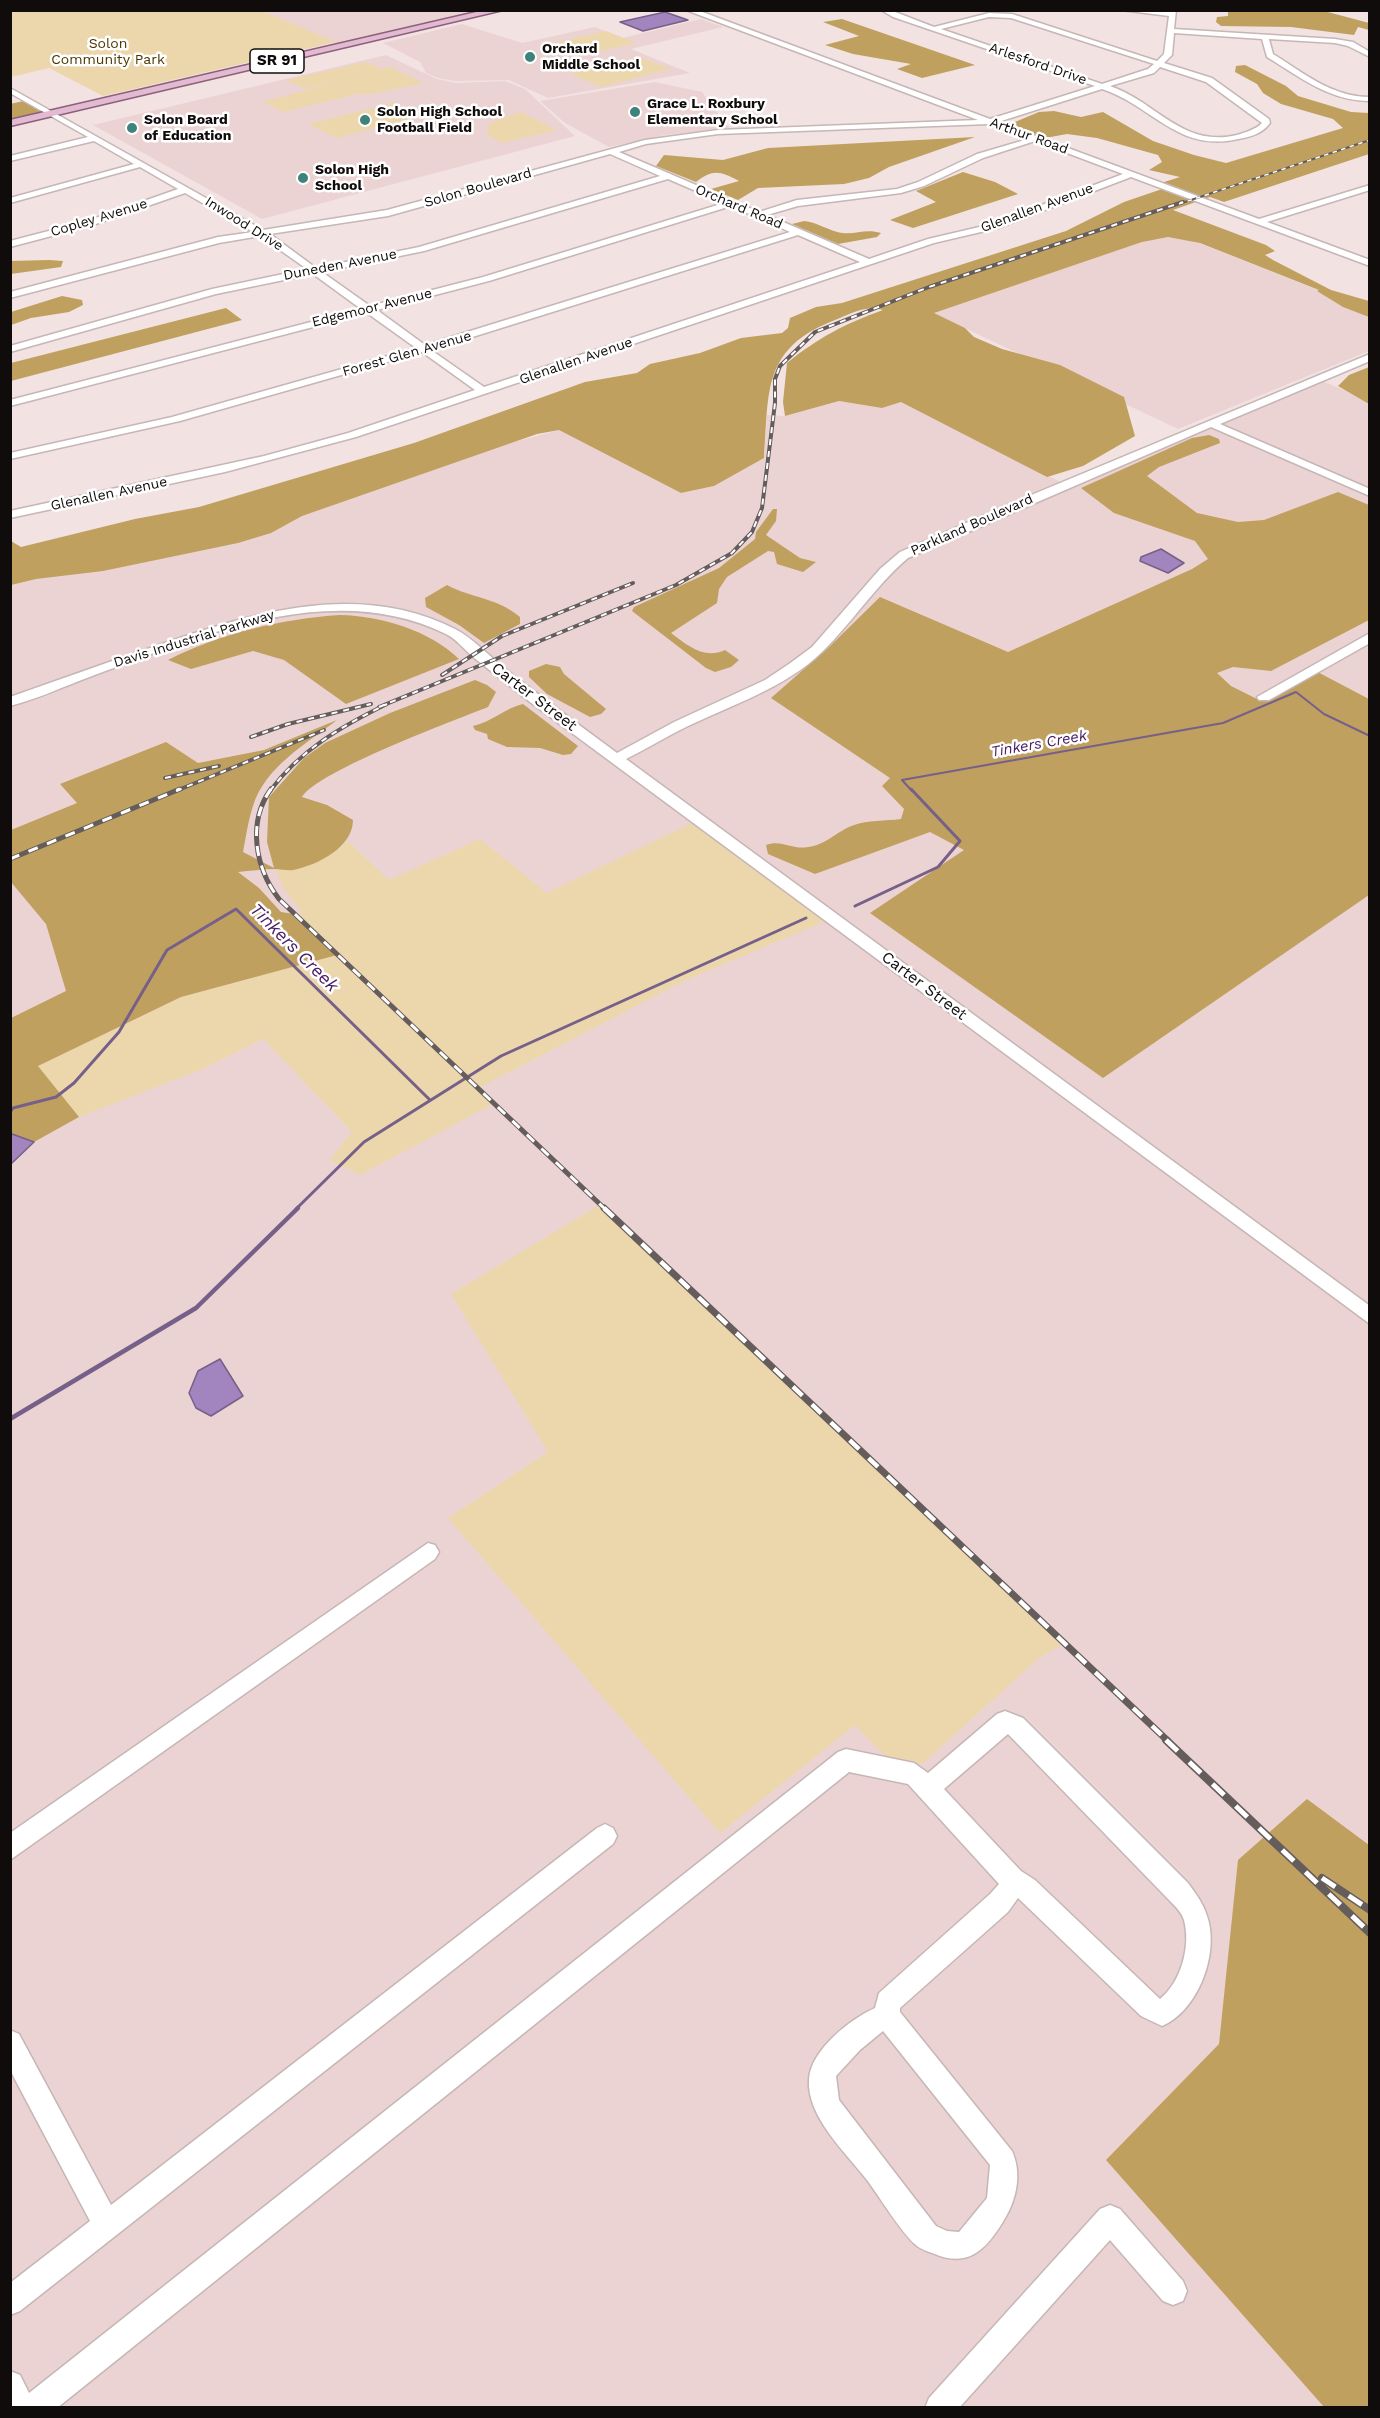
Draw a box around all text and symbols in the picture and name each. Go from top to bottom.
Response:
park label: Solon Community Park [51,36,165,68]
street label: Arlesford Drive [987,39,1089,89]
place label: Orchard Middle School [542,41,640,74]
road number: SR 91 [250,49,304,73]
marker: Orchard Middle School [523,50,537,64]
place label: Grace L. Roxbury Elementary School [647,96,778,128]
place label: Solon High School Football Field [377,104,502,136]
marker: Grace L. Roxbury Elementary School [628,105,642,119]
place label: Solon Board of Education [144,112,231,144]
marker: Solon High School Football Field [358,113,372,127]
street label: Arthur Road [987,114,1071,158]
marker: Solon Board of Education [125,121,139,135]
place label: Solon High School [315,162,389,194]
street label: Solon Boulevard [422,165,534,211]
marker: Solon High School [296,171,310,185]
street label: Glenallen Avenue [978,180,1096,236]
street label: Orchard Road [693,181,785,233]
street label: Inwood Drive [202,193,286,255]
street label: Copley Avenue [49,195,149,241]
street label: Duneden Avenue [282,246,398,284]
street label: Edgemoor Avenue [310,285,434,331]
street label: Forest Glen Avenue [341,328,473,380]
street label: Glenallen Avenue [517,334,635,388]
street label: Glenallen Avenue [49,473,169,515]
street label: Parkland Boulevard [908,490,1036,560]
street label: Davis Industrial Parkway [112,607,276,671]
street label: Carter Street [487,659,581,735]
water label: Tinkers Creek [990,727,1088,761]
water label: Tinkers Creek [245,899,343,997]
street label: Carter Street [877,948,971,1024]

